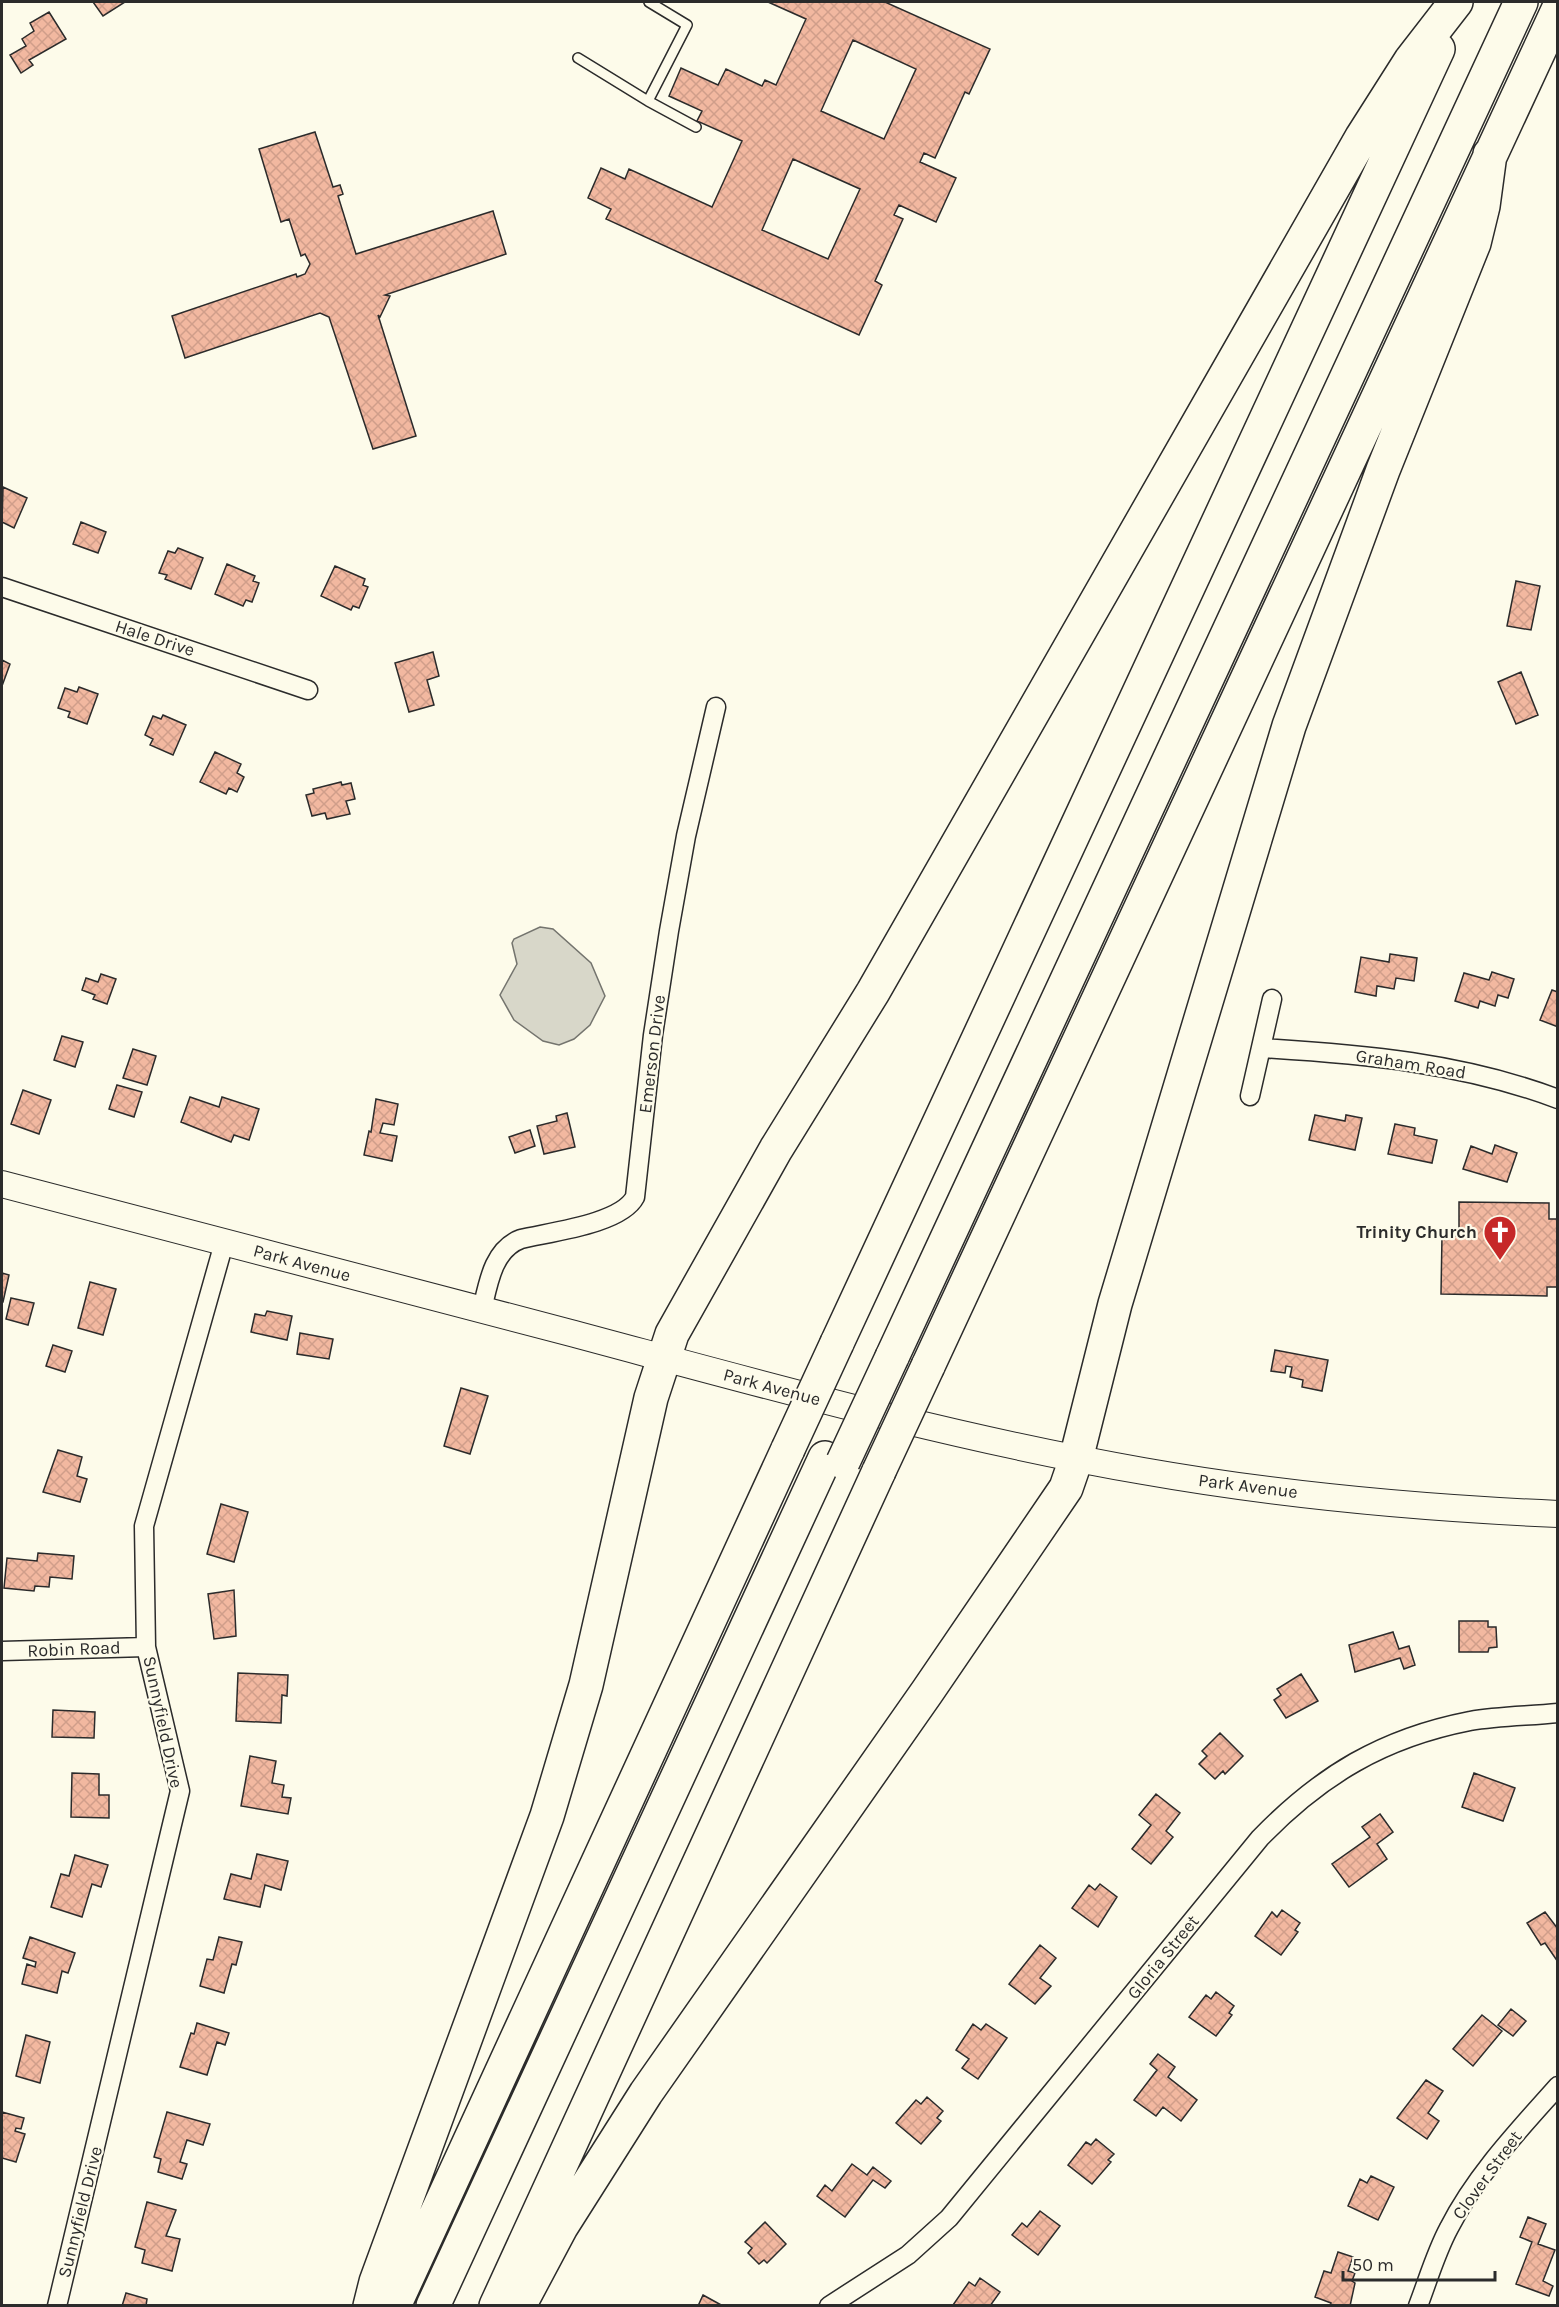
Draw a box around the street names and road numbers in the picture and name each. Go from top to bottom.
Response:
street label: Hale Drive [112,615,198,661]
street label: Emerson Drive [634,994,670,1114]
street label: Graham Road [1354,1044,1468,1084]
street label: Park Avenue [251,1239,353,1287]
street label: Park Avenue [721,1363,823,1411]
street label: Park Avenue [1197,1469,1299,1503]
street label: Robin Road [27,1636,121,1662]
street label: Sunnyfield Drive [138,1654,188,1790]
street label: Gloria Street [1122,1910,1204,2004]
street label: Clover Street [1447,2126,1527,2224]
street label: Sunnyfield Drive [53,2144,107,2280]

